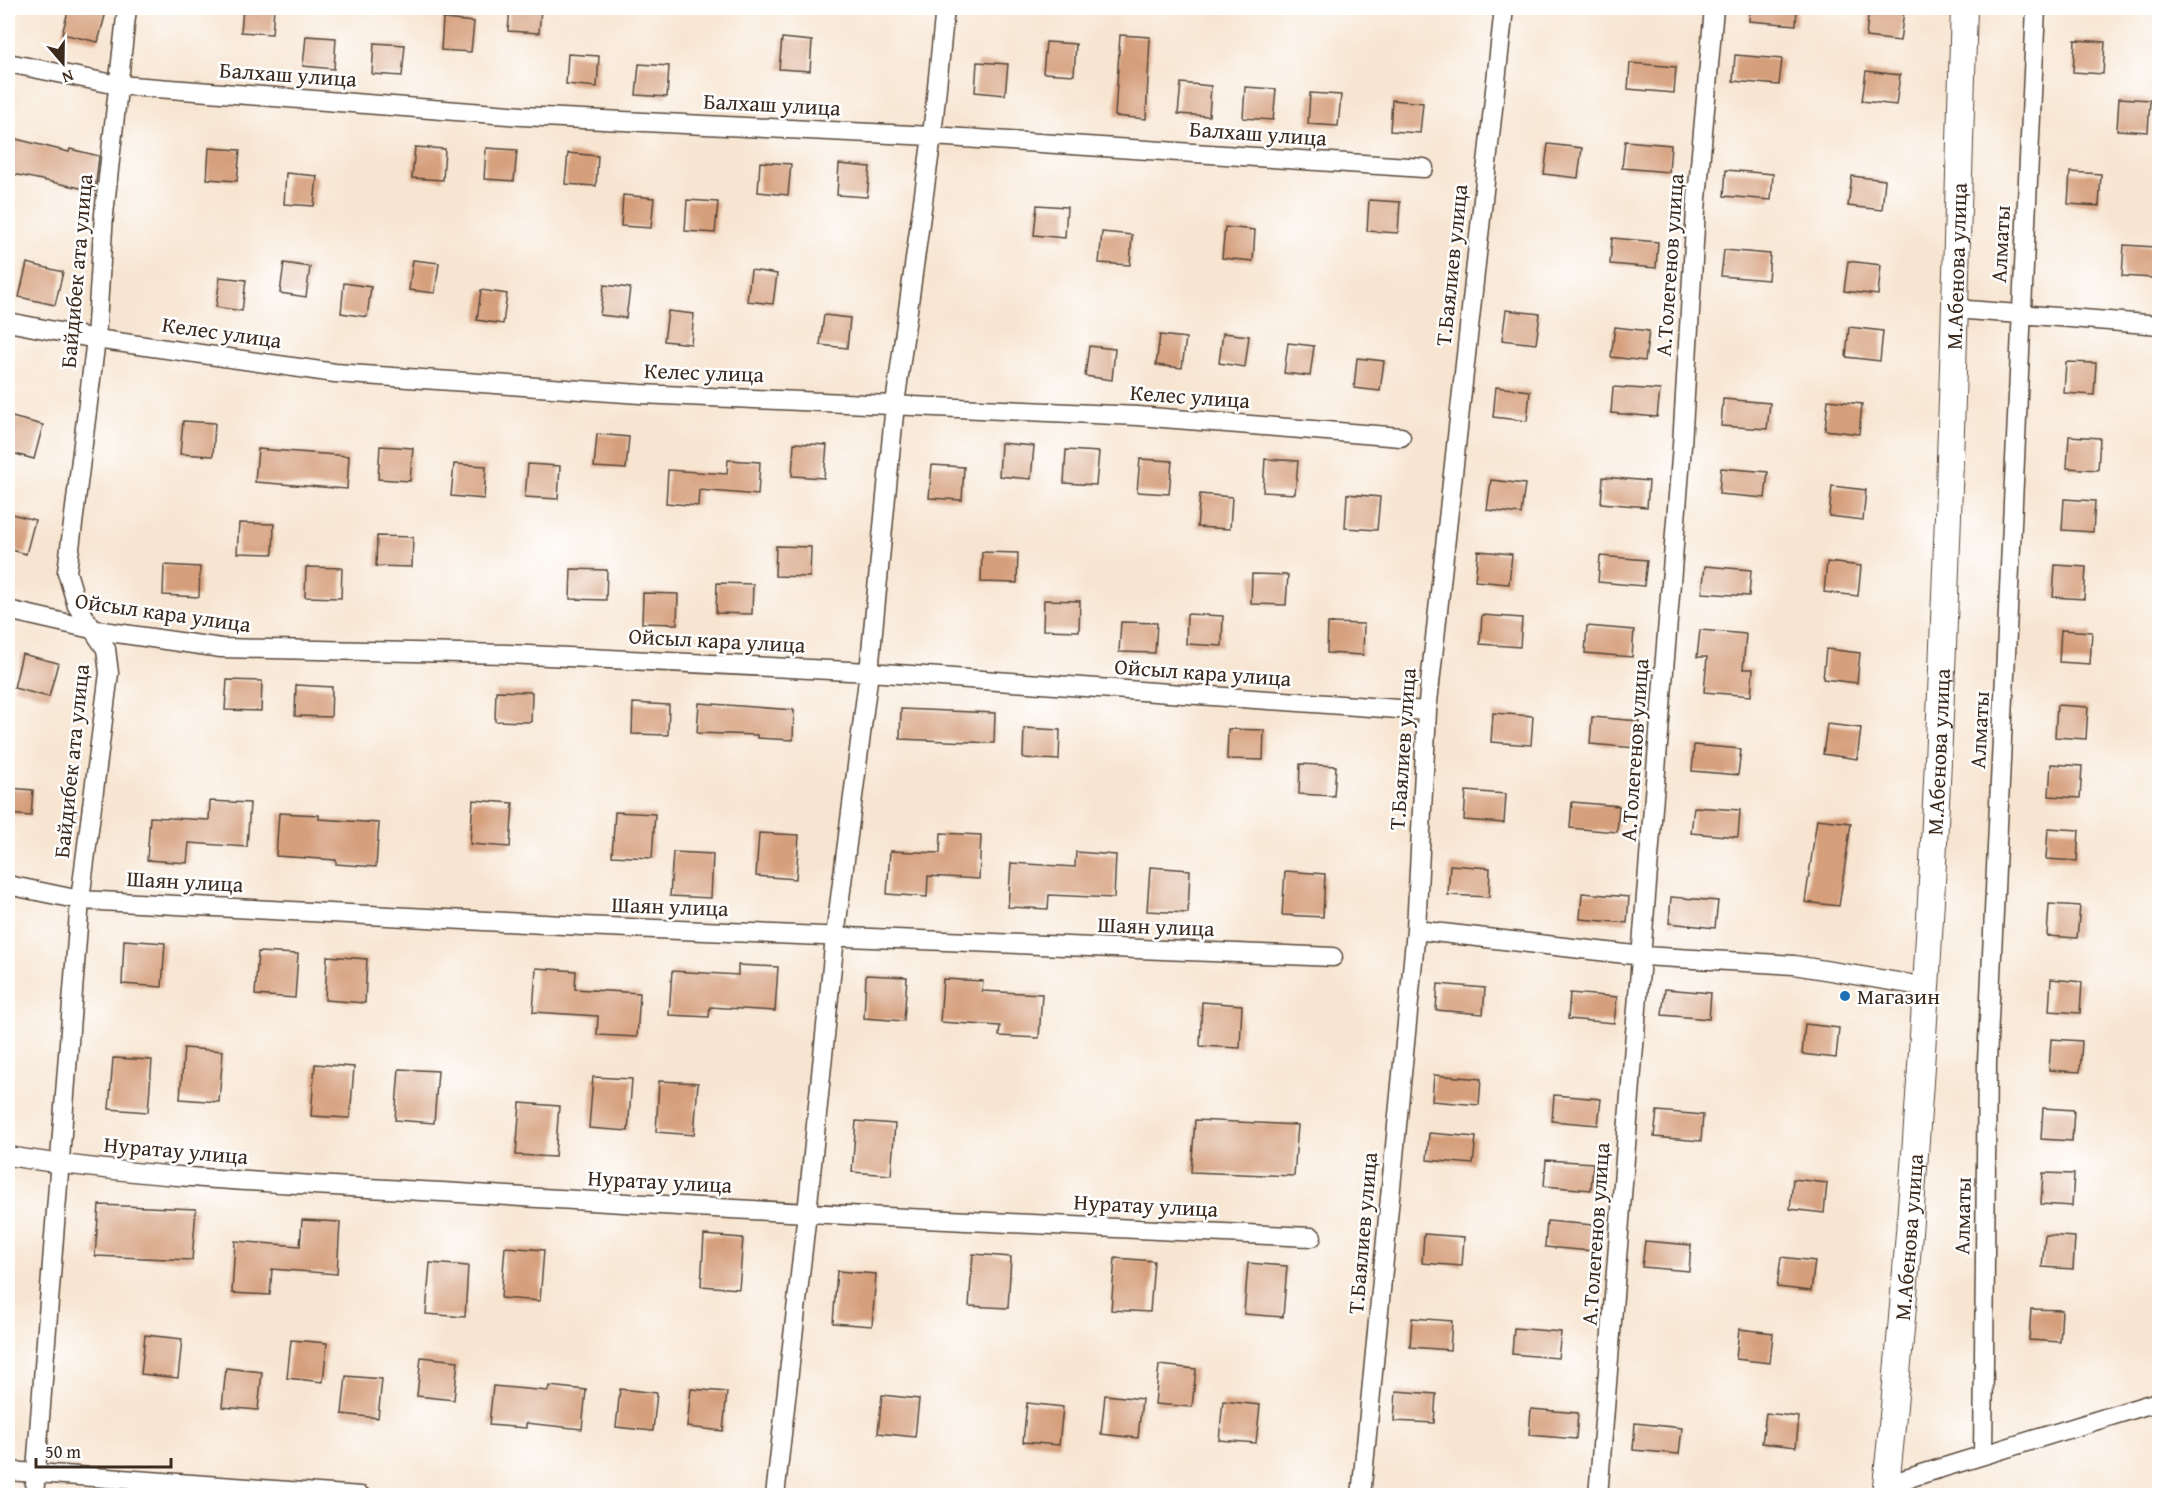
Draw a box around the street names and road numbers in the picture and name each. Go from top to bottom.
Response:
street label: Балхаш улица [218,53,358,95]
street label: Балхаш улица [702,84,842,124]
street label: Балхаш улица [1188,112,1328,154]
street label: Байдибек ата улица [52,172,100,369]
street label: А.Толегенов улица [1647,172,1691,358]
street label: Т.Баялиев улица [1427,182,1475,347]
street label: М.Абенова улица [1938,182,1975,350]
street label: Алматы [1982,204,2018,284]
street label: Келес улица [160,308,284,356]
street label: Келес улица [643,354,765,390]
street label: Келес улица [1129,376,1252,416]
street label: Ойсыл кара улица [73,584,253,640]
street label: Ойсыл кара улица [628,619,807,661]
street label: Ойсыл кара улица [1114,650,1293,694]
street label: А.Толегенов улица [1612,657,1656,843]
street label: Байдибек ата улица [45,662,97,860]
street label: Т.Баялиев улица [1380,666,1424,831]
street label: М.Абенова улица [1918,667,1958,836]
street label: Алматы [1961,690,1997,770]
street label: Шаян улица [126,862,245,900]
street label: Шаян улица [611,888,730,924]
street label: Шаян улица [1097,908,1216,944]
street label: Нуратау улица [103,1128,250,1172]
street label: А.Толегенов улица [1573,1141,1617,1327]
street label: Т.Баялиев улица [1339,1150,1385,1315]
street label: М.Абенова улица [1886,1152,1931,1322]
street label: Нуратау улица [587,1161,734,1201]
street label: Алматы [1945,1177,1979,1255]
street label: Нуратау улица [1073,1185,1220,1225]

